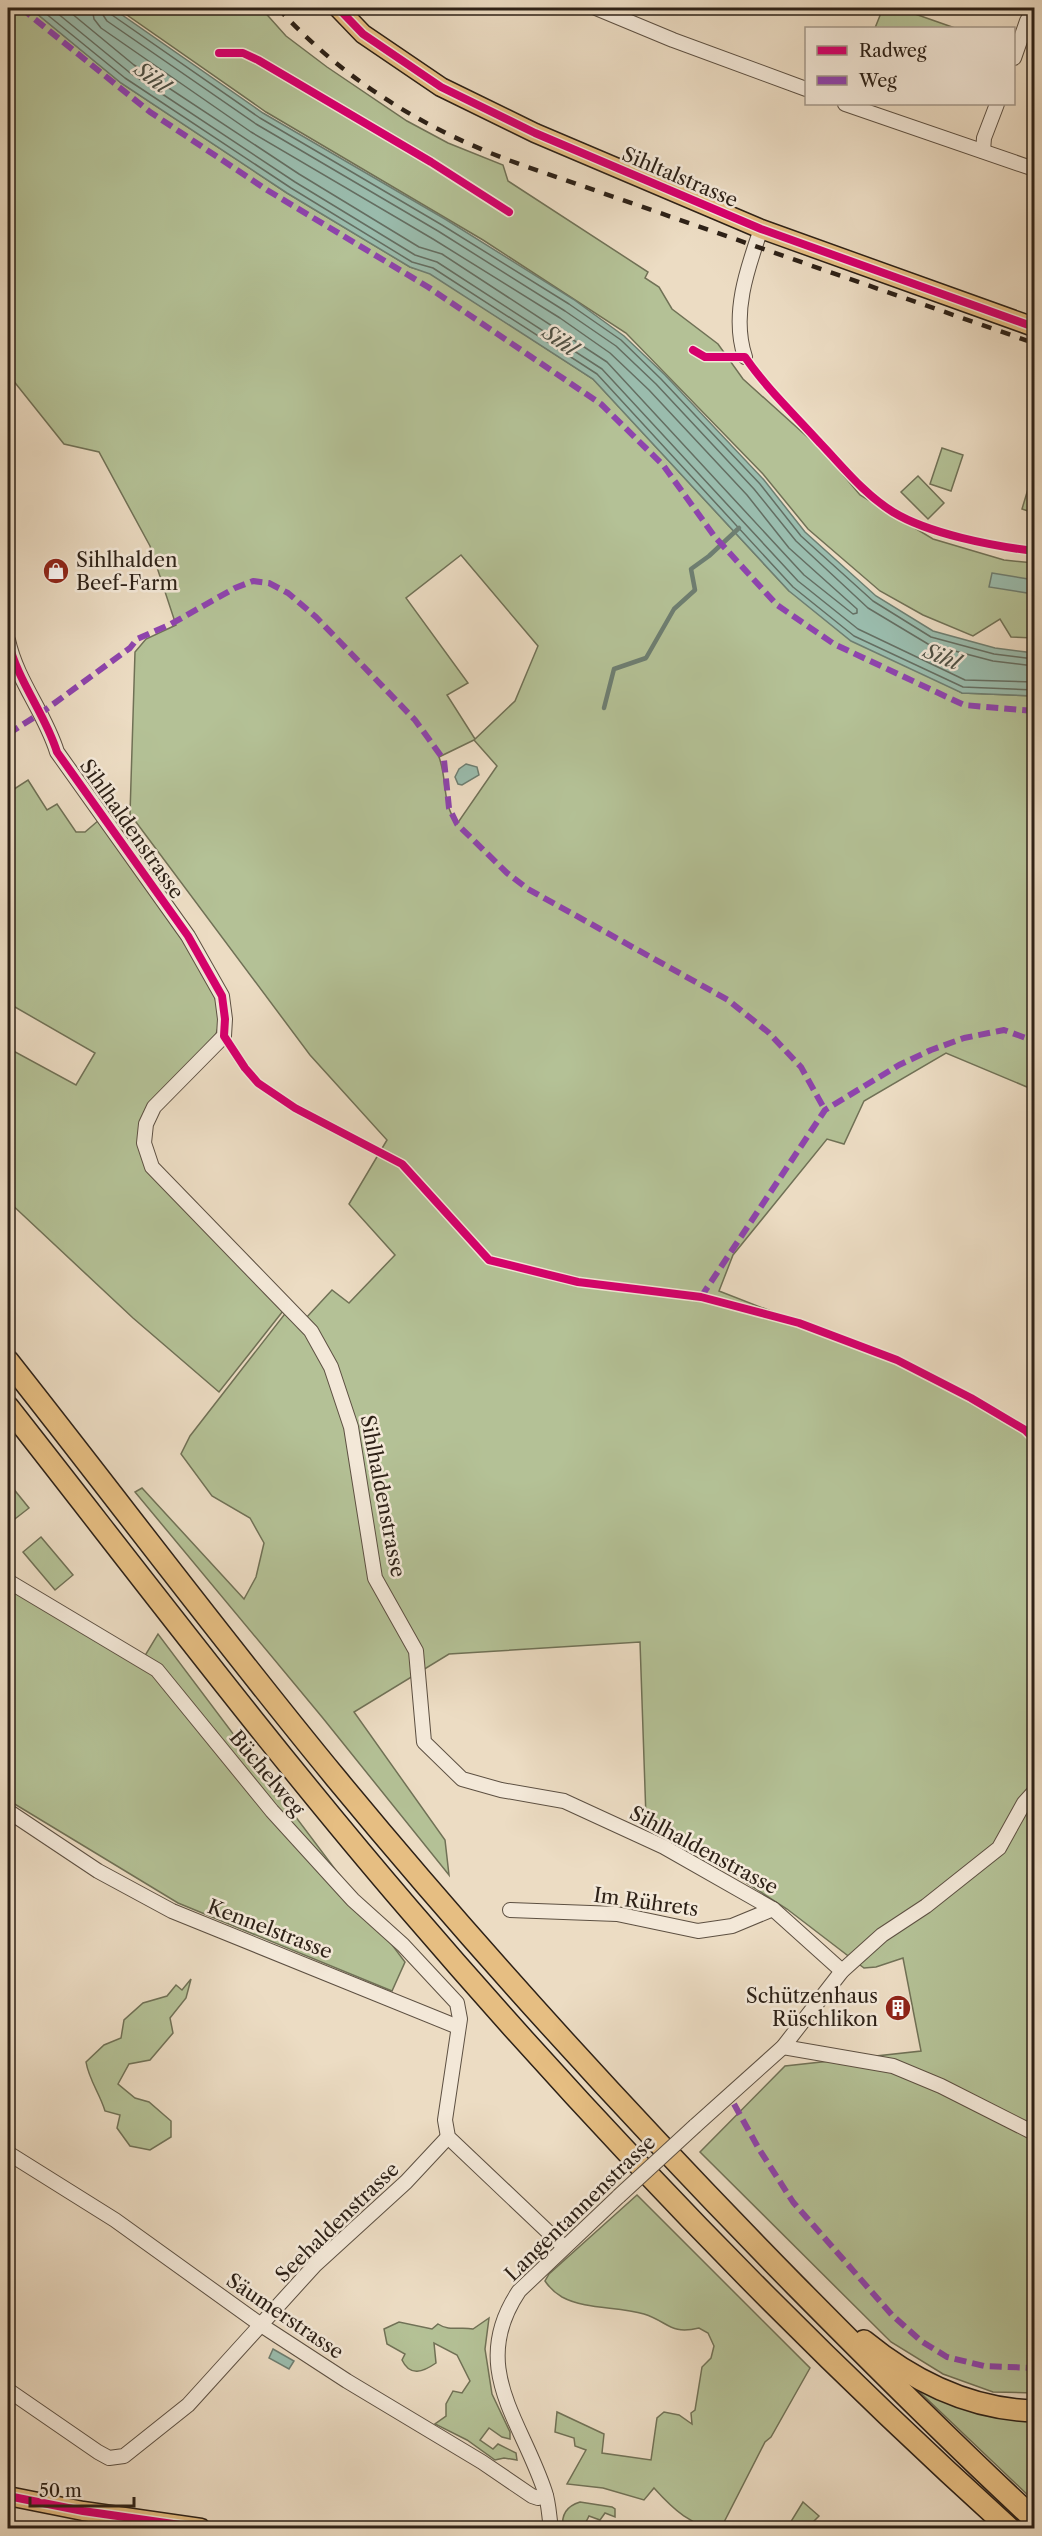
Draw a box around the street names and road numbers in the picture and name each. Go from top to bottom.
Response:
street label: Sihltalstrasse [619,142,741,212]
street label: Sihlhaldenstrasse [75,755,189,903]
street label: Sihlhaldenstrasse [356,1413,410,1579]
street label: Büchelweg [224,1726,310,1821]
street label: Sihlhaldenstrasse [626,1801,782,1899]
street label: Im Rührets [592,1883,700,1921]
street label: Kennelstrasse [204,1894,336,1964]
street label: Langentannenstrasse [500,2130,660,2286]
street label: Seehaldenstrasse [270,2157,404,2287]
street label: Säumerstrasse [222,2268,348,2364]

